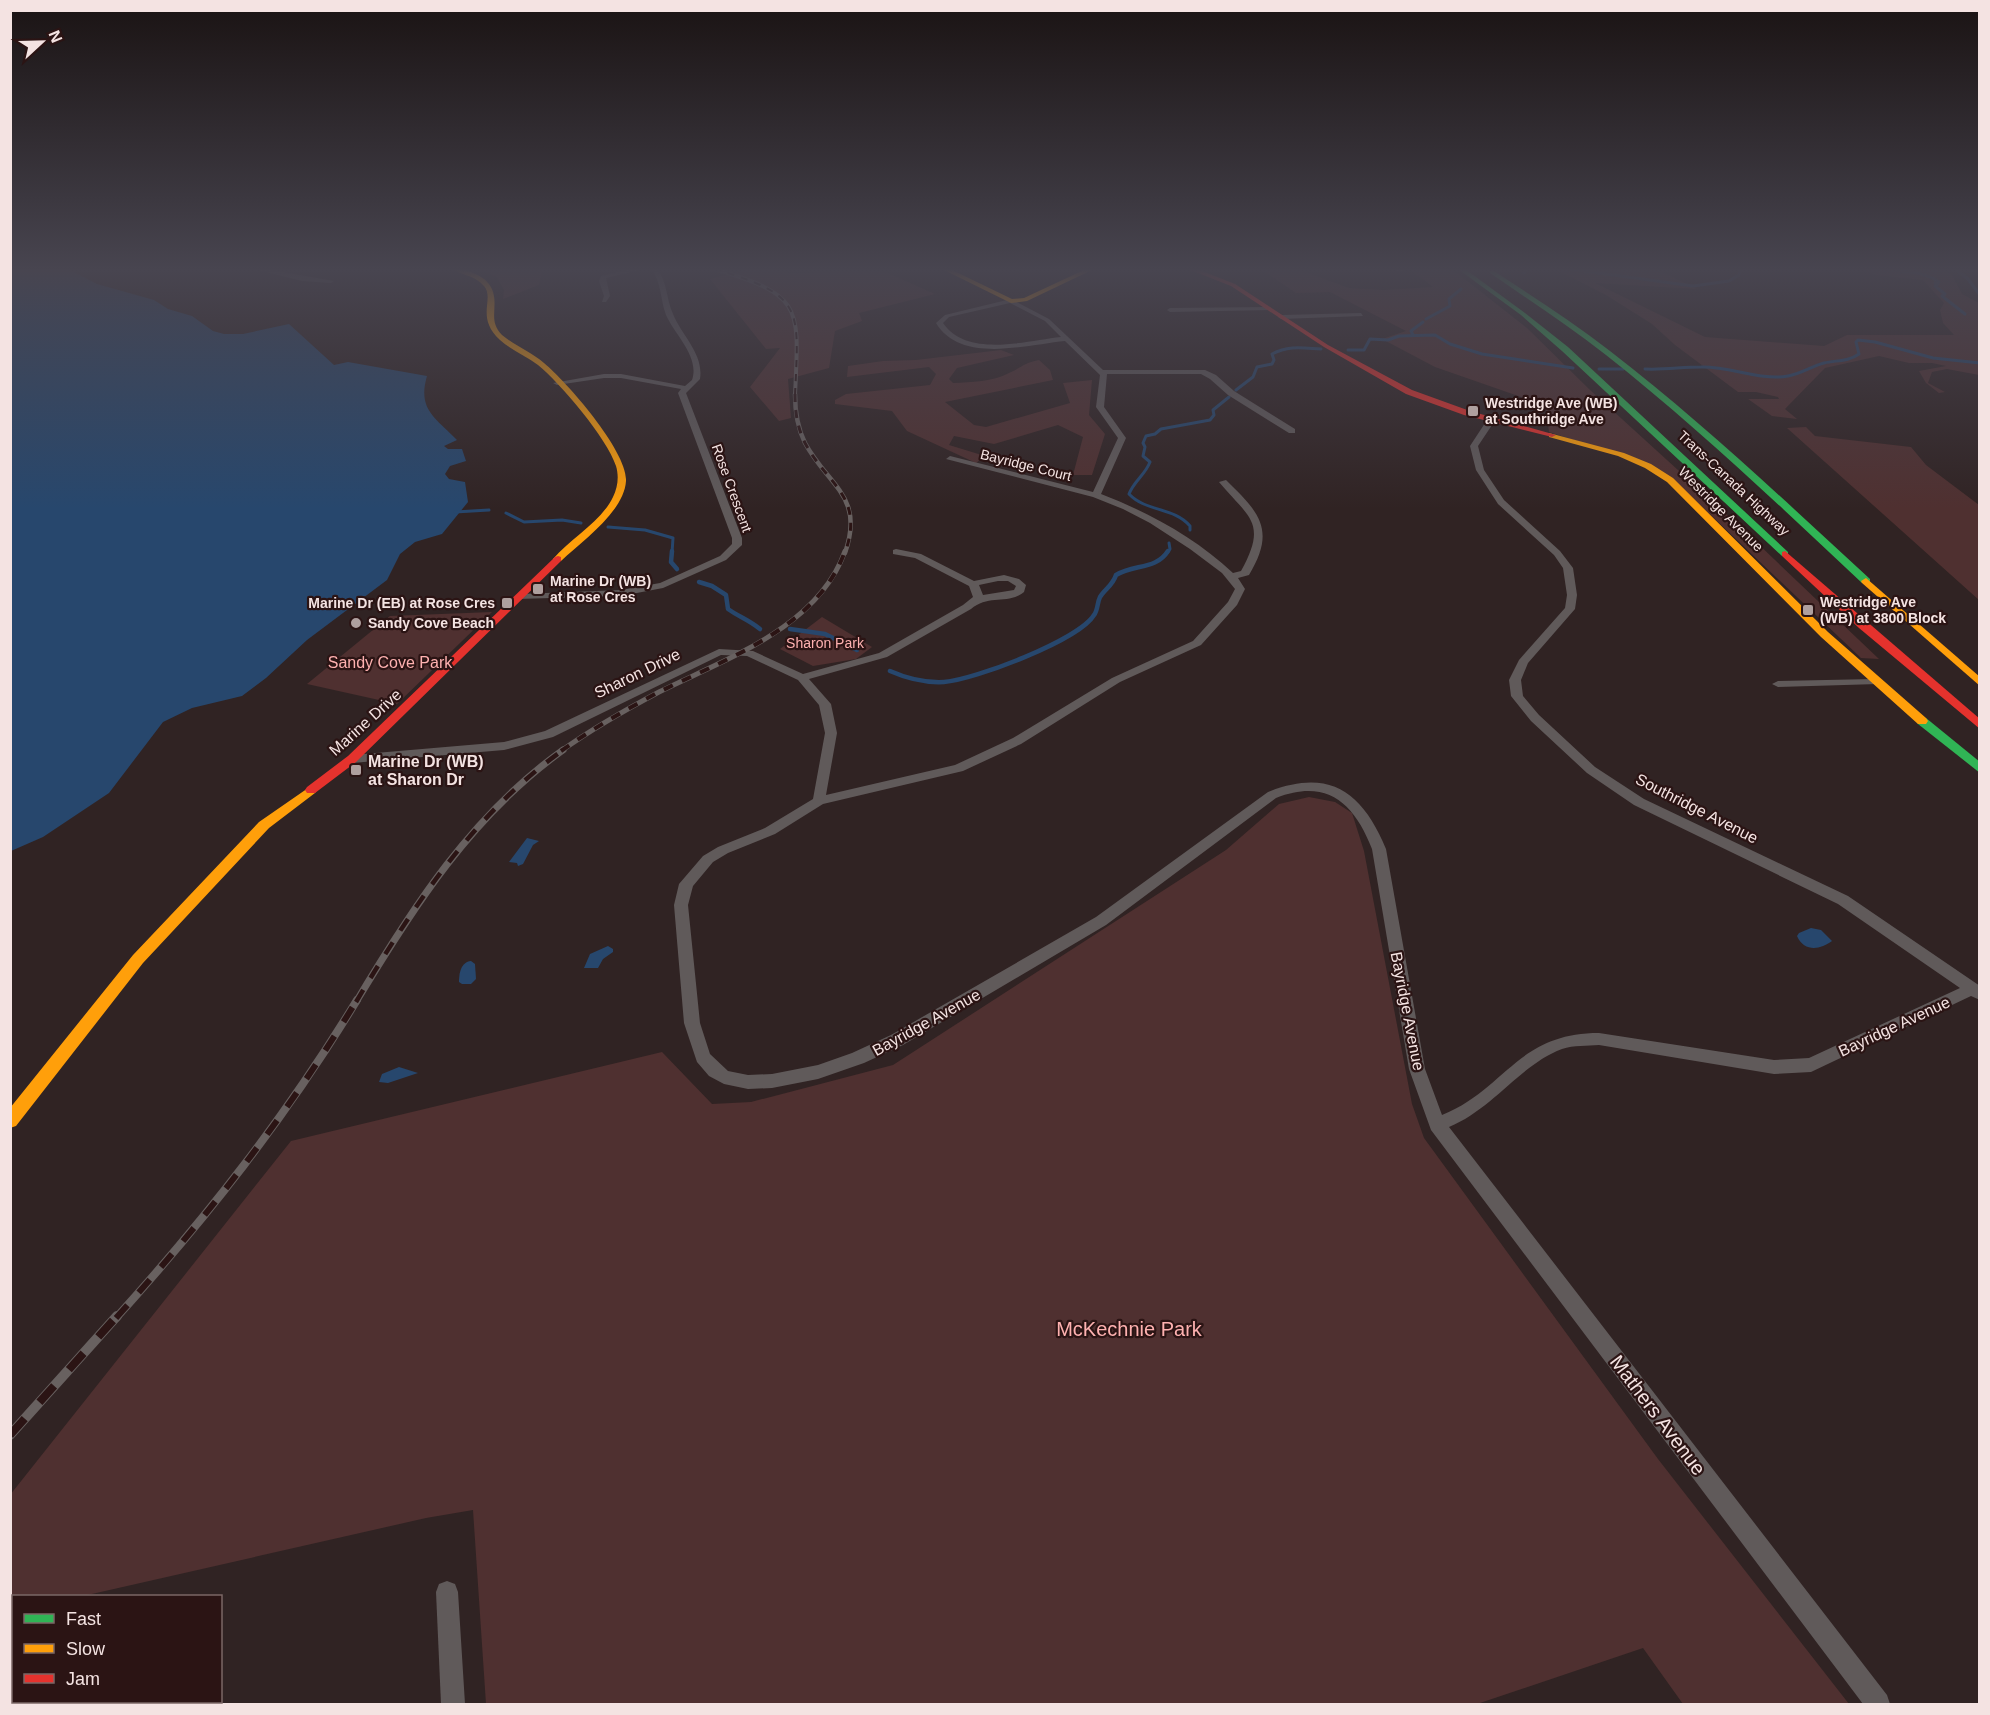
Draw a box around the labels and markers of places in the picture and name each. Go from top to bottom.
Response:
place label: Westridge Ave (WB) at Southridge Ave [1485,395,1618,427]
marker: Westridge Ave (WB) at Southridge Ave [1466,404,1480,418]
place label: Marine Dr (WB) at Rose Cres [550,573,651,605]
marker: Marine Dr (WB) at Rose Cres [531,582,545,596]
place label: Westridge Ave (WB) at 3800 Block [1820,594,1946,626]
place label: Marine Dr (EB) at Rose Cres [308,595,495,611]
marker: Marine Dr (EB) at Rose Cres [500,596,514,610]
marker: Westridge Ave (WB) at 3800 Block [1801,603,1815,617]
place label: Sandy Cove Beach [368,615,494,631]
marker: Sandy Cove Beach [349,616,363,630]
place label: Marine Dr (WB) at Sharon Dr [368,753,484,788]
marker: Marine Dr (WB) at Sharon Dr [349,763,363,777]

